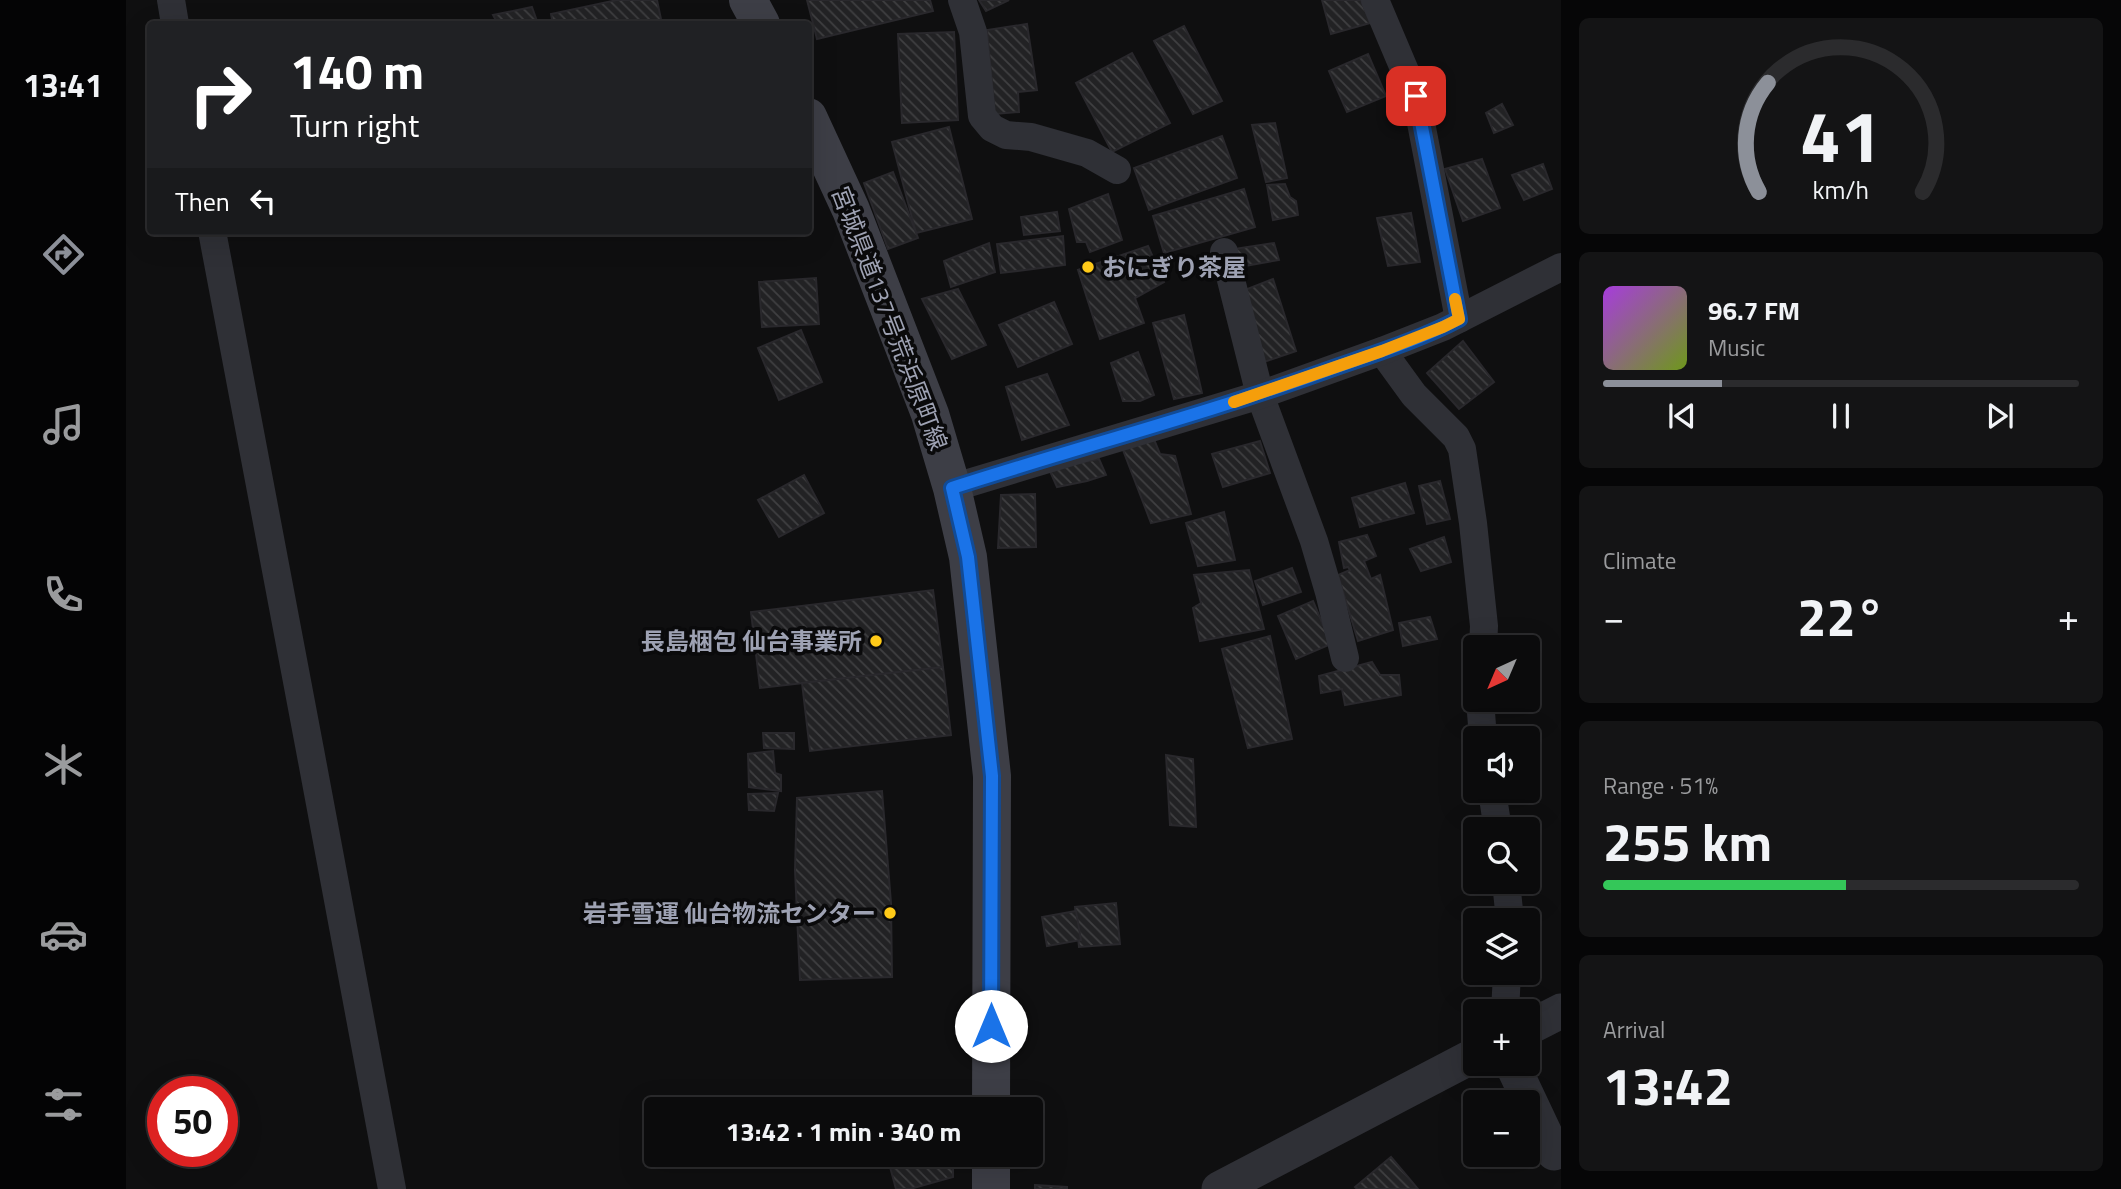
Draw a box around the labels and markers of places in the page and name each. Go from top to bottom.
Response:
pin [1386,66,1446,126]
place label: おにぎり茶屋 [1102,249,1246,285]
marker: おにぎり茶屋 [1080,259,1096,275]
place label: 長島梱包 仙台事業所 [641,623,862,659]
marker: 長島梱包 仙台事業所 [868,633,884,649]
place label: 岩手雪運 仙台物流センター [583,895,876,931]
marker: 岩手雪運 仙台物流センター [882,905,898,921]

